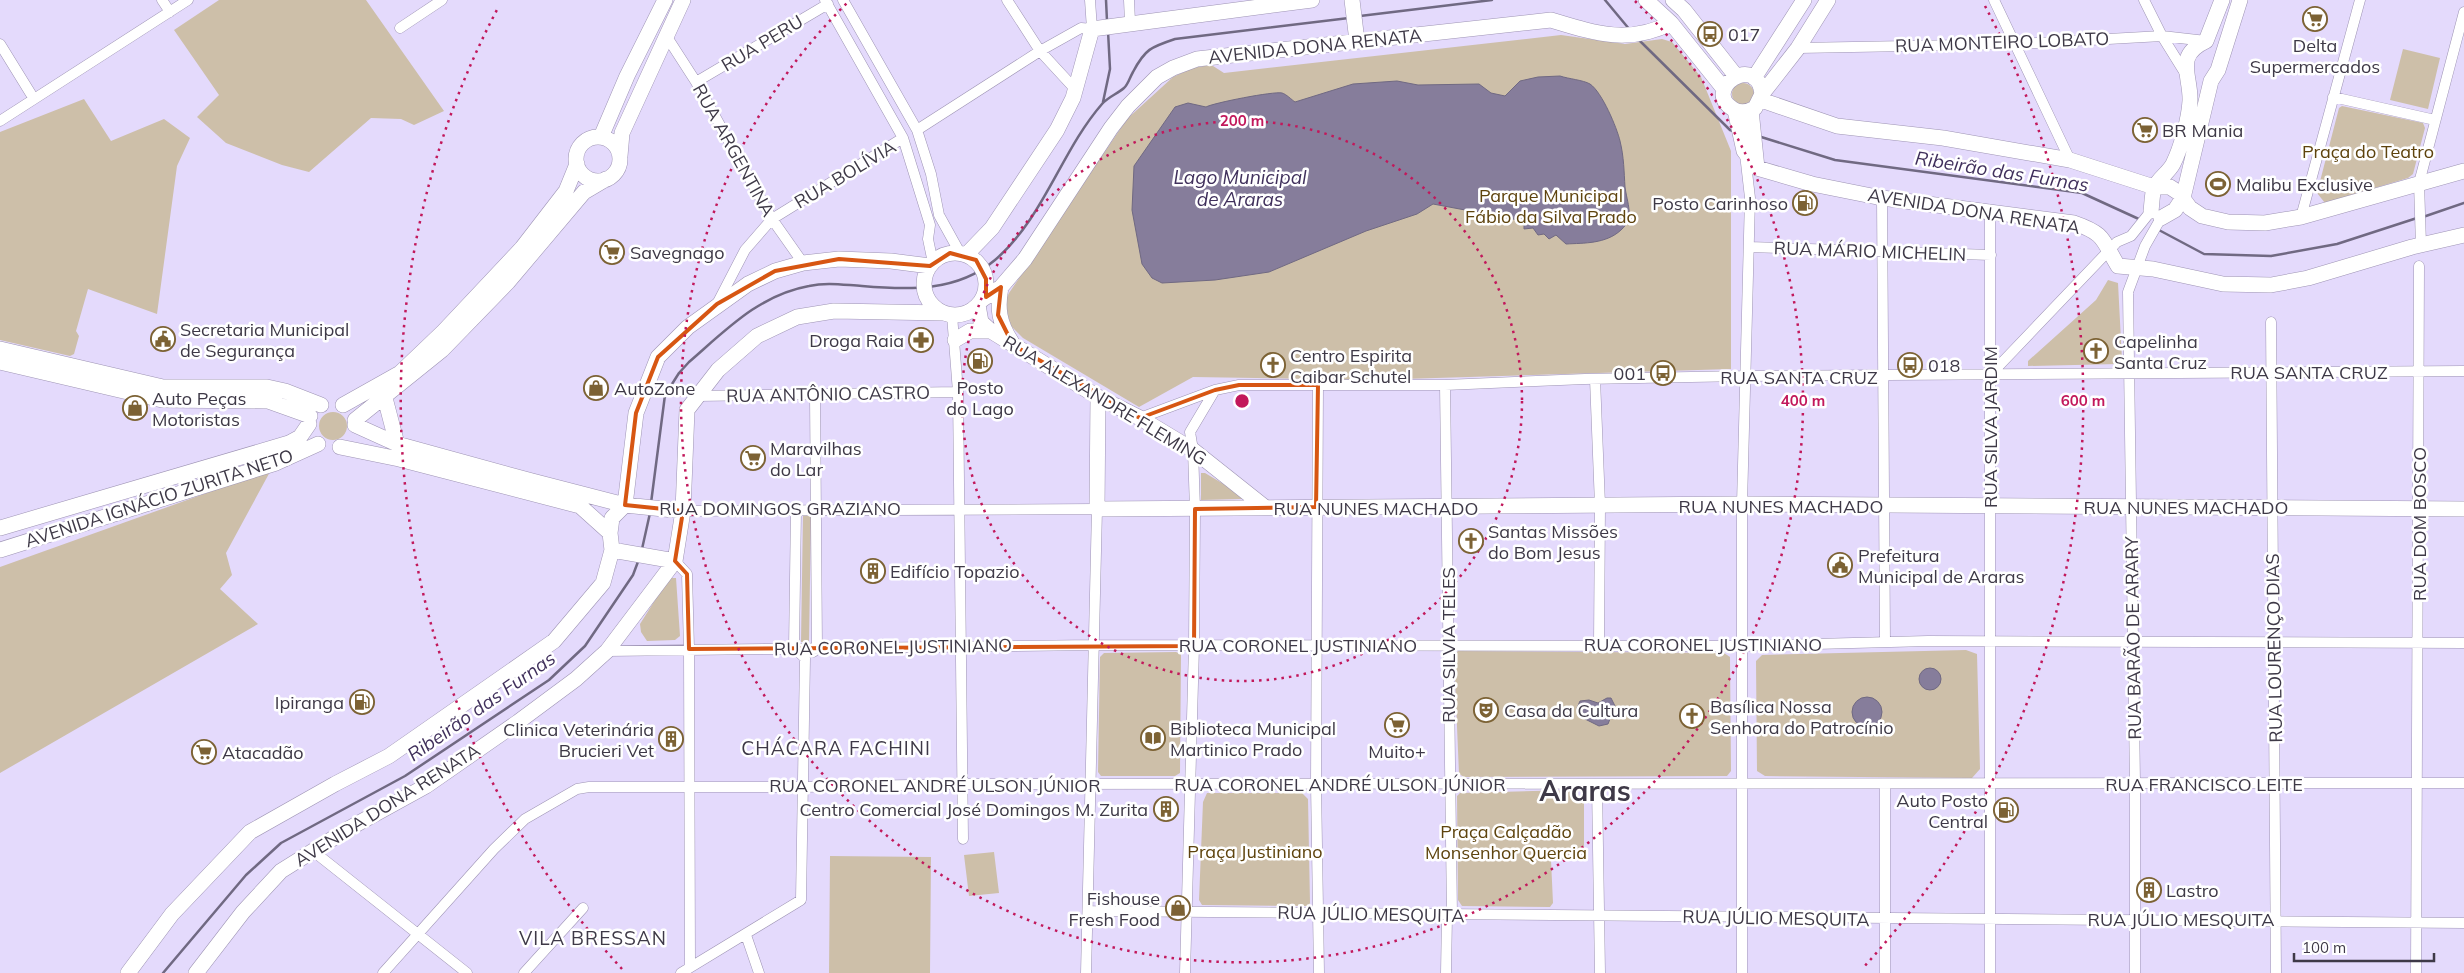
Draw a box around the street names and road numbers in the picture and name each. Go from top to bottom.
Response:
street label: RUA PERU [717,10,807,76]
street label: AVENIDA DONA RENATA [1207,23,1423,69]
street label: RUA MONTEIRO LOBATO [1895,27,2109,57]
street label: RUA ARGENTINA [688,80,780,220]
street label: RUA BOLÍVIA [790,135,900,213]
street label: AVENIDA DONA RENATA [1866,183,2082,239]
street label: RUA MÁRIO MICHELIN [1773,236,1967,266]
street label: RUA ALEXANDRE FLEMING [999,330,1211,470]
street label: RUA SILVA JARDIM [1979,346,2002,508]
street label: RUA SANTA CRUZ [2230,361,2388,384]
street label: RUA SANTA CRUZ [1720,366,1878,389]
street label: RUA ANTÔNIO CASTRO [726,381,930,407]
street label: AVENIDA IGNÁCIO ZURITA NETO [22,444,296,552]
street label: RUA DOM BOSCO [2408,447,2431,601]
street label: RUA NUNES MACHADO [1679,495,1883,518]
street label: RUA NUNES MACHADO [2084,496,2288,519]
street label: RUA DOMINGOS GRAZIANO [659,497,901,520]
street label: RUA NUNES MACHADO [1274,497,1478,520]
street label: RUA BARÃO DE ARARY [2120,535,2146,740]
street label: RUA LOURENÇO DIAS [2261,553,2287,743]
street label: RUA SILVIA TELES [1437,567,1460,723]
street label: RUA CORONEL JUSTINIANO [774,633,1012,661]
street label: RUA CORONEL JUSTINIANO [1584,633,1822,656]
street label: RUA CORONEL JUSTINIANO [1179,634,1417,657]
street label: AVENIDA DONA RENATA [290,738,484,872]
street label: RUA CORONEL ANDRÉ ULSON JÚNIOR [1174,773,1506,796]
street label: RUA FRANCISCO LEITE [2105,773,2303,796]
street label: RUA CORONEL ANDRÉ ULSON JÚNIOR [769,774,1101,797]
street label: RUA JÚLIO MESQUITA [1277,901,1465,927]
street label: RUA JÚLIO MESQUITA [1682,905,1870,931]
street label: RUA JÚLIO MESQUITA [2087,908,2275,931]

